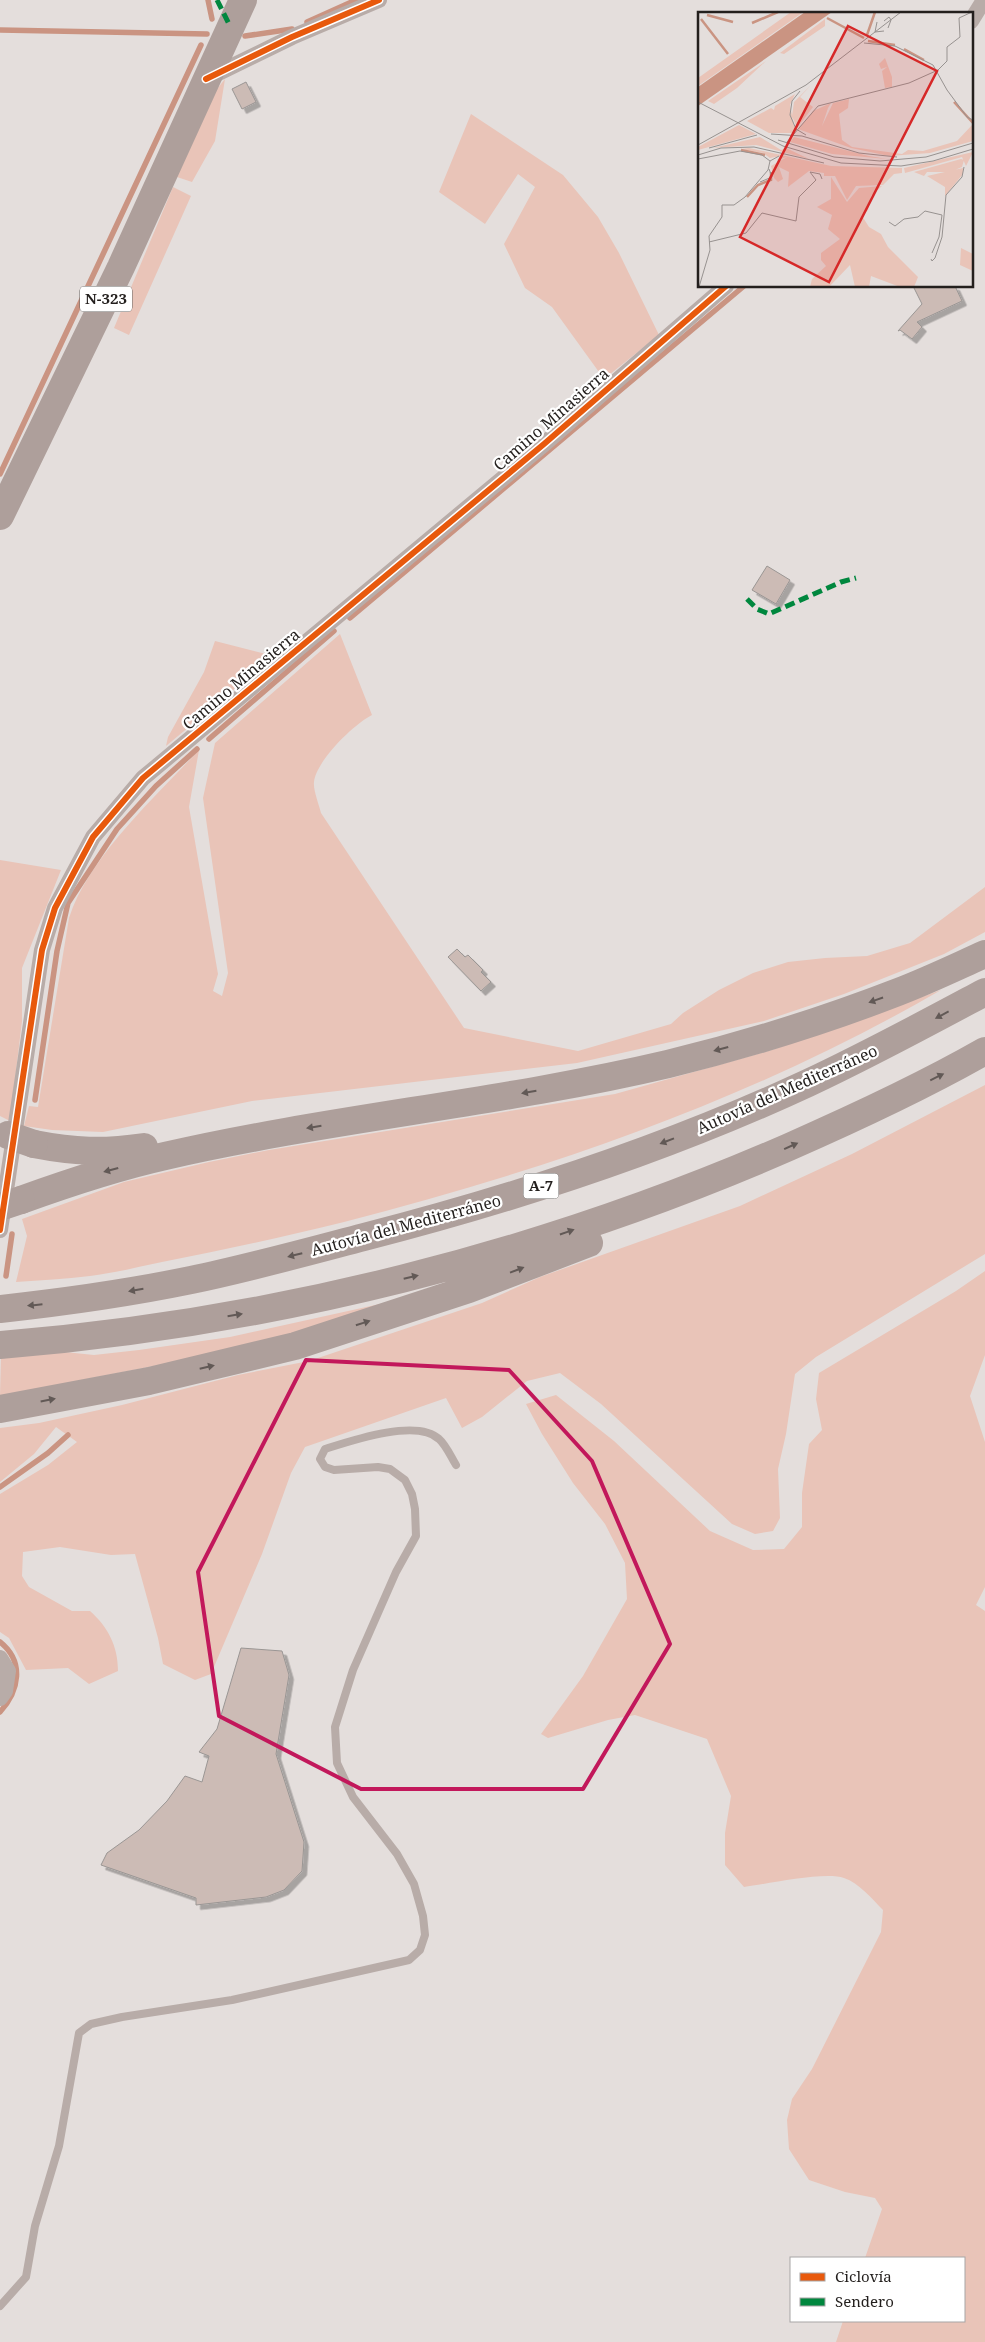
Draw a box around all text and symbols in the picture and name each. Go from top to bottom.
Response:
inset map [698,12,972,288]
road number: N-323 [80,286,132,312]
street label: Camino Minasierra [488,363,614,475]
street label: Camino Minasierra [178,623,304,735]
one-way arrow [868,997,883,1004]
one-way arrow [935,1011,949,1019]
street label: Autovía del Mediterráneo [693,1039,881,1139]
one-way arrow [713,1046,728,1054]
one-way arrow [930,1073,945,1081]
one-way arrow [520,1088,536,1096]
one-way arrow [306,1123,322,1131]
one-way arrow [660,1138,675,1146]
one-way arrow [784,1142,798,1150]
one-way arrow [103,1167,118,1175]
road number: A-7 [524,1174,558,1198]
street label: Autovía del Mediterráneo [309,1189,503,1261]
one-way arrow [559,1228,574,1235]
one-way arrow [287,1251,302,1259]
one-way arrow [510,1266,525,1274]
one-way arrow [403,1273,418,1281]
one-way arrow [128,1286,144,1294]
one-way arrow [27,1301,43,1309]
one-way arrow [227,1311,243,1319]
one-way arrow [356,1319,371,1327]
one-way arrow [199,1363,214,1371]
one-way arrow [40,1396,56,1404]
legend [790,2257,965,2322]
text: Ciclovía [835,2266,892,2286]
text: Sendero [835,2291,894,2311]

